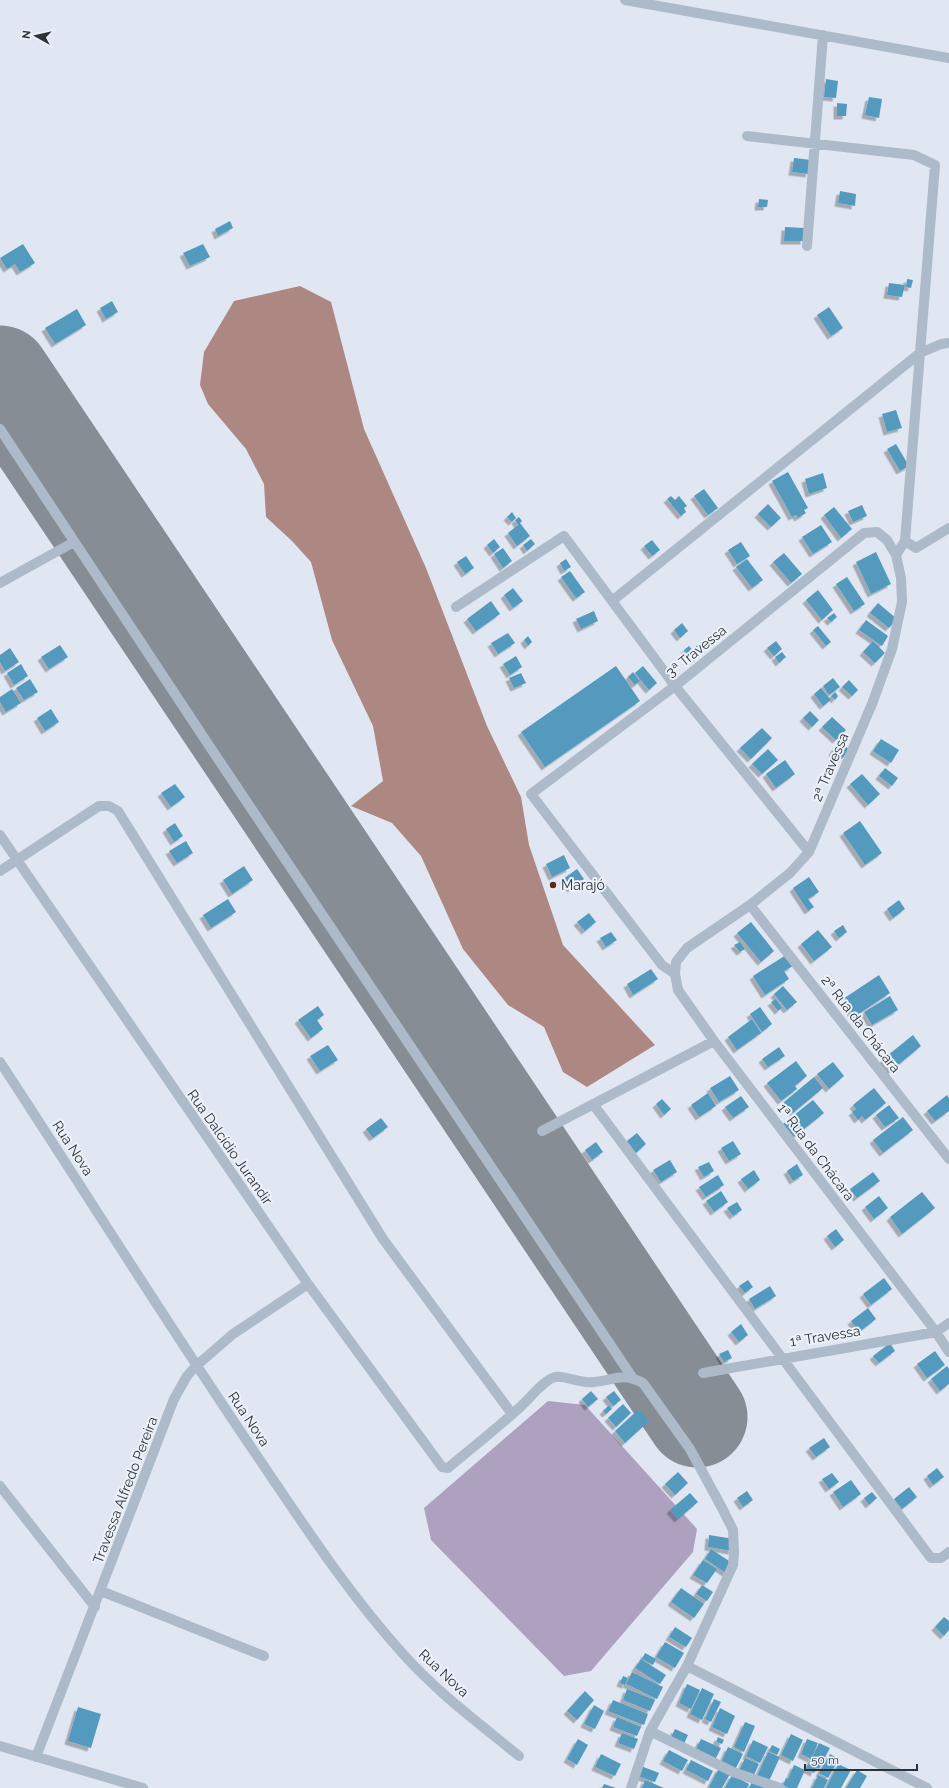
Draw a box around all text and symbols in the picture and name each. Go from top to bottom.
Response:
north arrow [16,16,56,56]
text: N [20,30,34,40]
street label: 3ª Travessa [663,622,729,680]
street label: 2ª Travessa [808,730,852,804]
place label: Marajó [561,877,605,893]
marker: Marajó [548,880,558,890]
street label: 2ª Rua da Chácara [818,972,904,1076]
street label: Rua Dalcídio Jurandir [184,1087,276,1207]
street label: 1ª Rua da Chácara [774,1100,858,1204]
street label: Rua Nova [49,1118,97,1178]
street label: 1ª Travessa [788,1323,862,1349]
street label: Rua Nova [225,1389,273,1449]
street label: Travessa Alfredo Pereira [90,1414,160,1566]
street label: Rua Nova [416,1646,472,1700]
scale bar [805,1746,917,1772]
text: 50 m [811,1753,839,1767]

